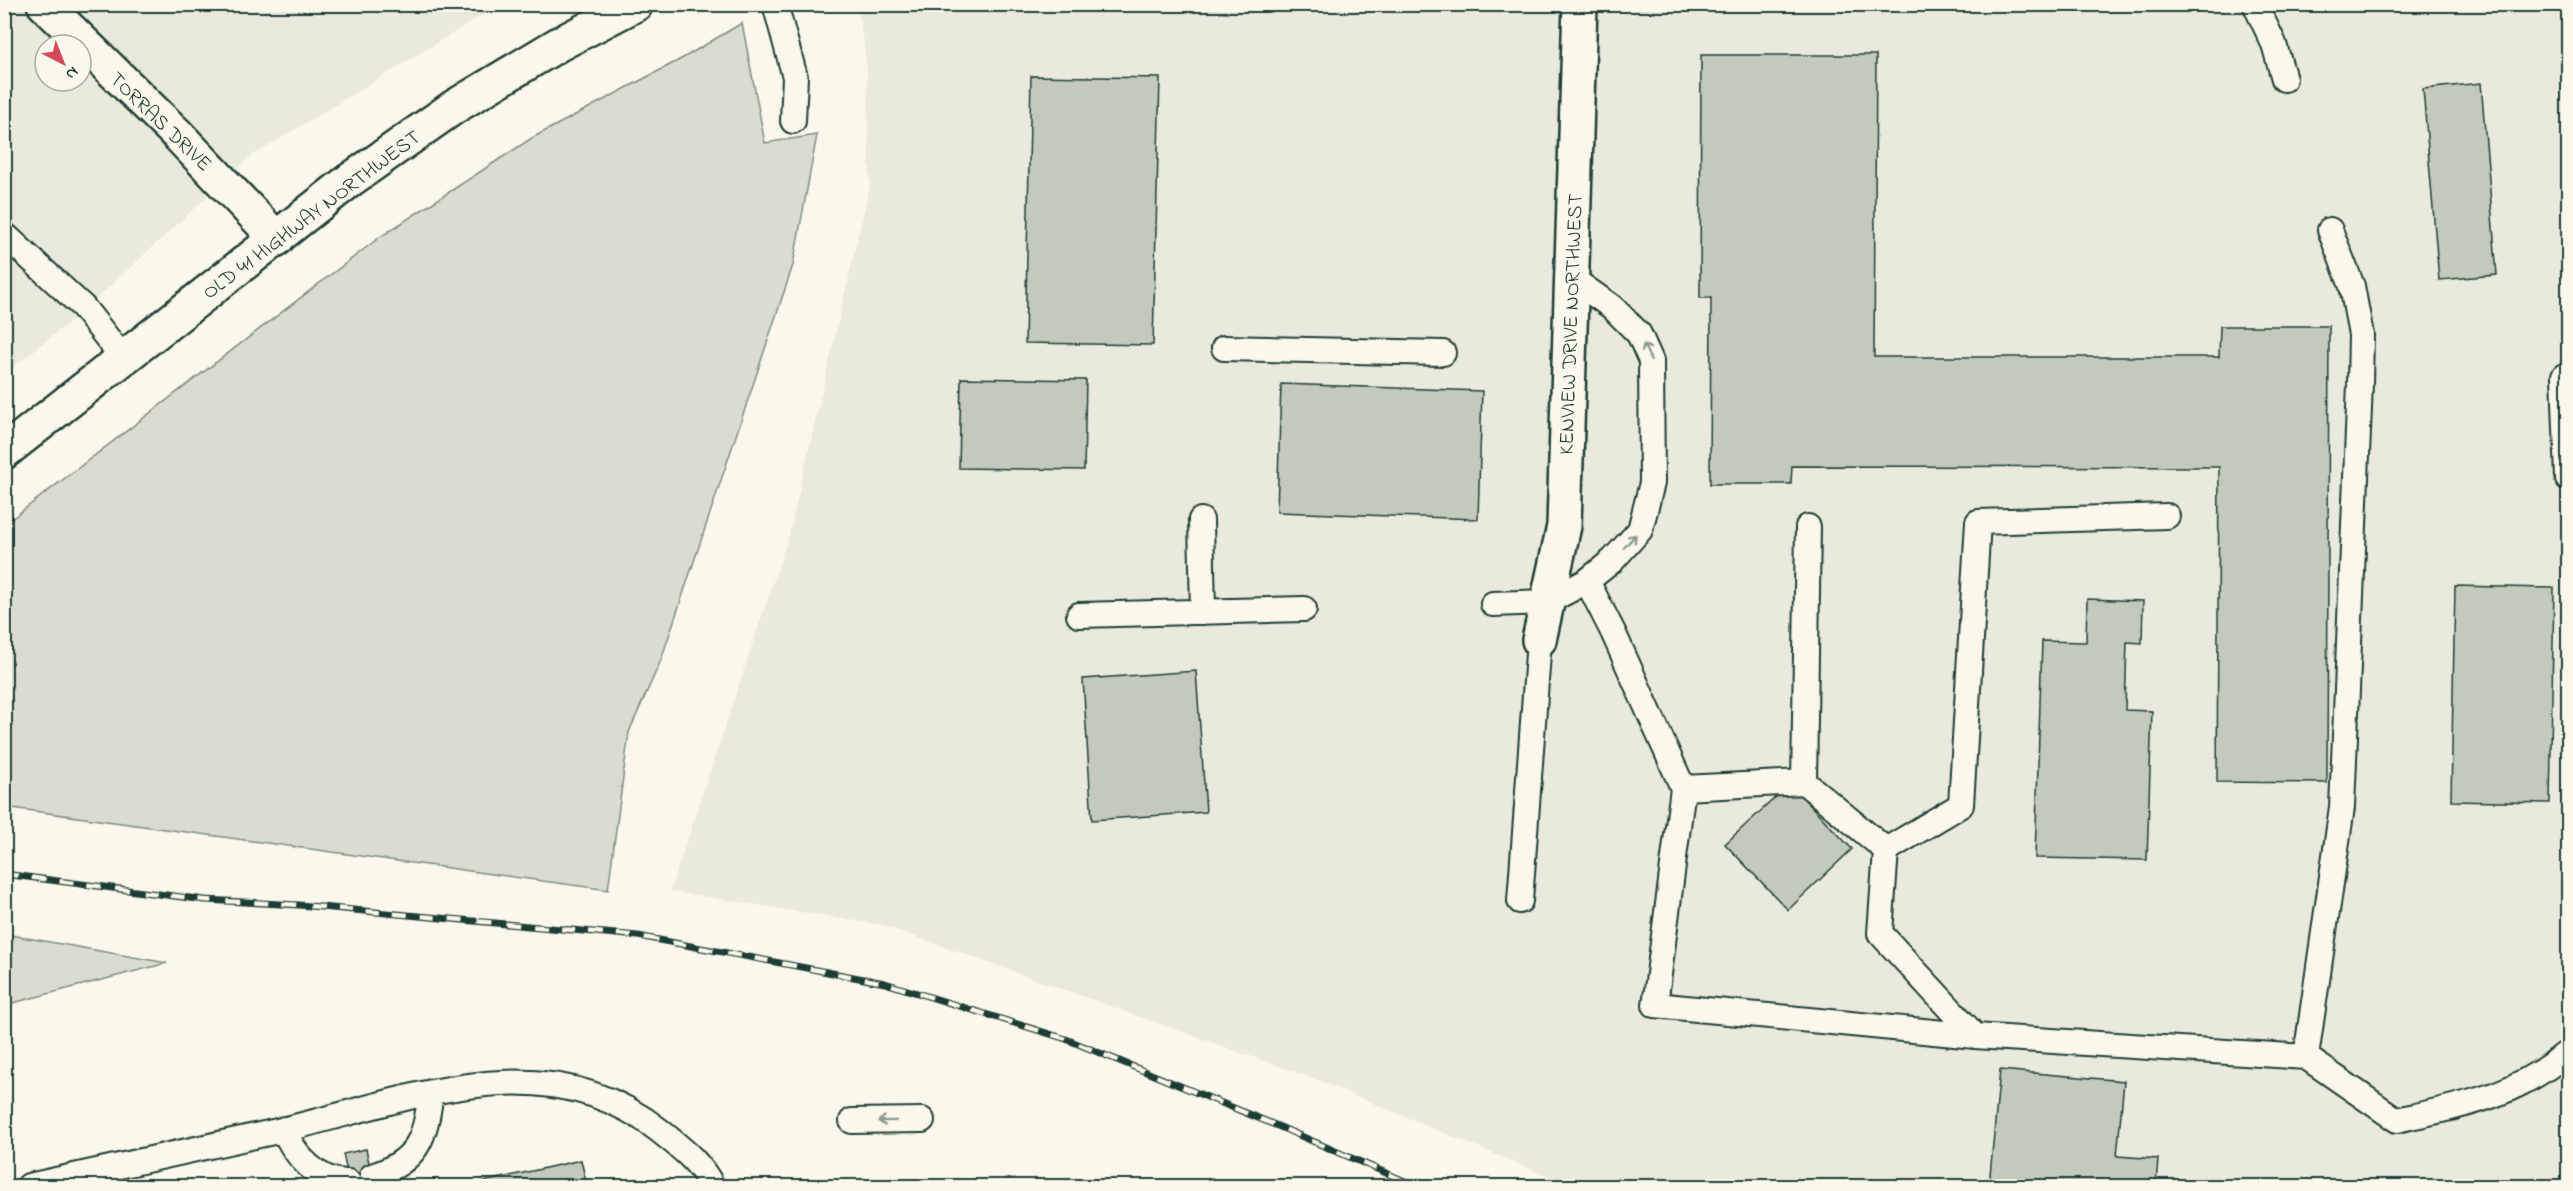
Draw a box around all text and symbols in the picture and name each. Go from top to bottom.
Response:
north arrow [33,33,93,93]
text: N [60,60,84,85]
street label: TORRAS DRIVE [101,66,218,179]
street label: OLD 41 HIGHWAY NORTHWEST [197,123,428,308]
street label: KENVIEW DRIVE NORTHWEST [1552,193,1592,455]
one-way arrow [1641,344,1652,362]
one-way arrow [1623,534,1637,549]
one-way arrow [877,1115,897,1126]

